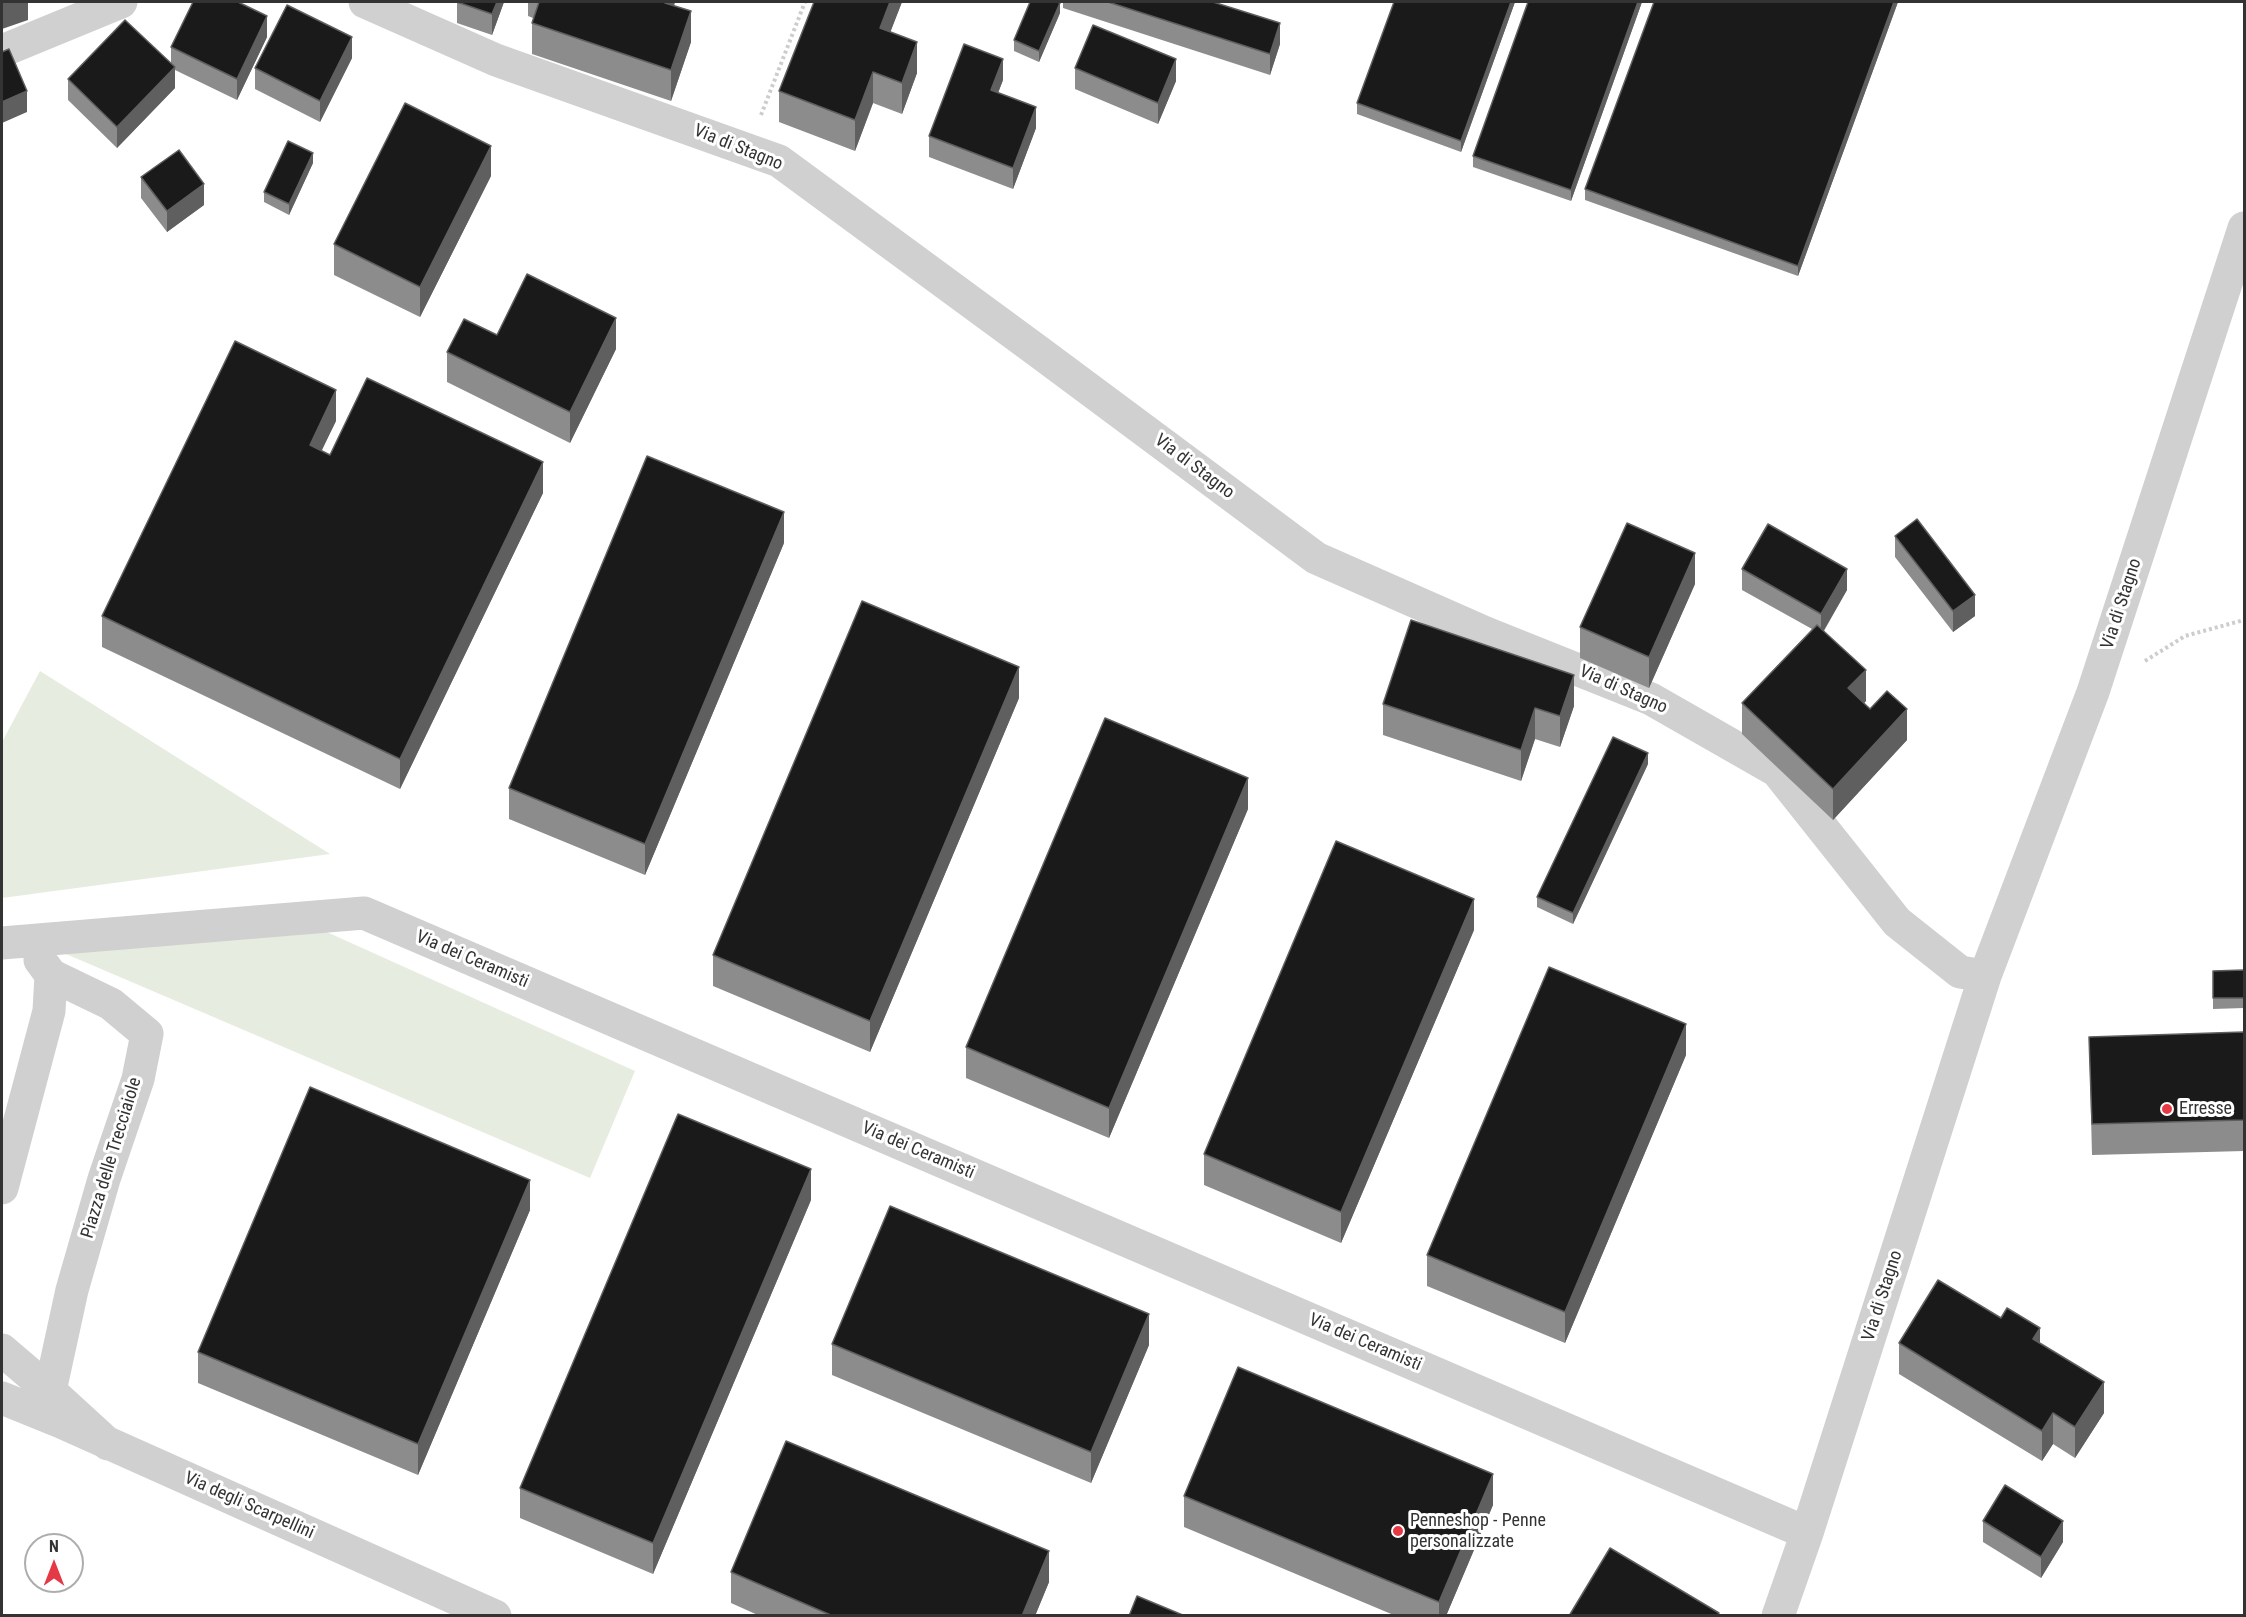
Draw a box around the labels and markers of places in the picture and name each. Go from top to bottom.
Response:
place label: Erresse [2179,1098,2232,1120]
marker: Erresse [2160,1102,2174,1116]
place label: Penneshop - Penne personalizzate [1410,1510,1546,1552]
marker: Penneshop - Penne personalizzate [1391,1524,1405,1538]

